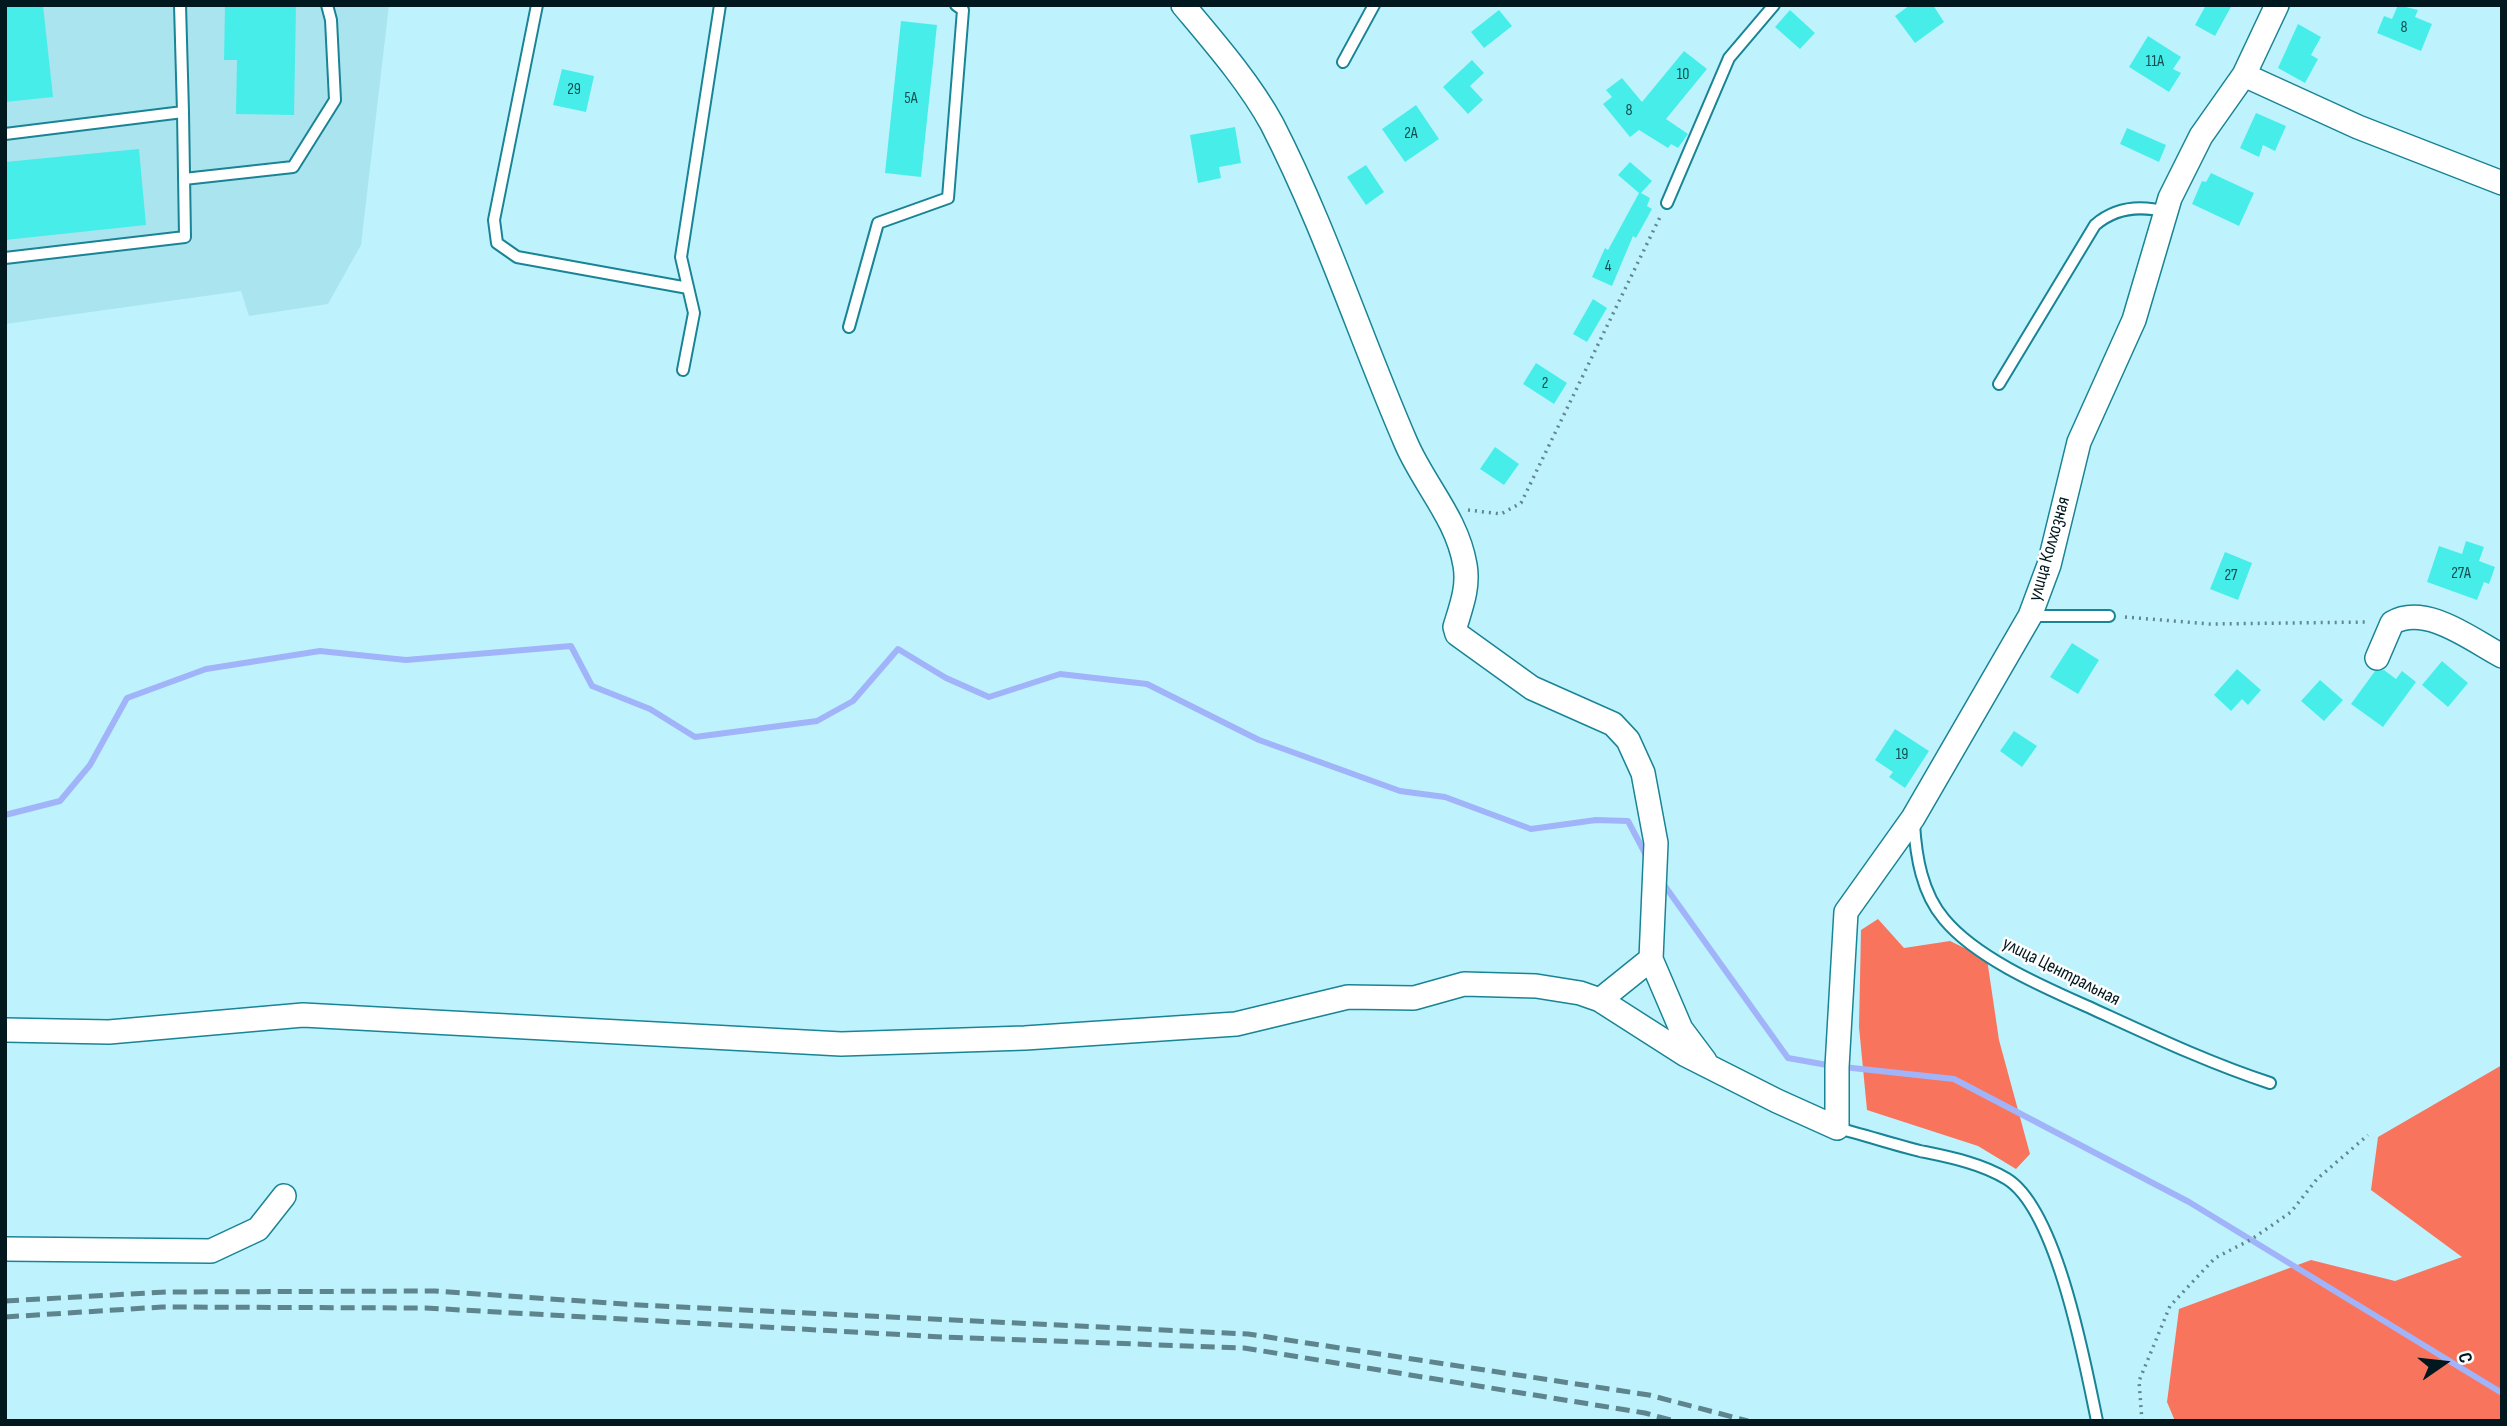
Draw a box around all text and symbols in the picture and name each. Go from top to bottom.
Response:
house number: 8 [2400,18,2408,38]
house number: 11А [2146,52,2164,72]
house number: 10 [1677,65,1689,85]
house number: 29 [567,80,581,100]
house number: 5А [904,89,918,109]
house number: 8 [1625,101,1633,121]
house number: 2А [1404,124,1418,144]
house number: 4 [1605,257,1611,277]
house number: 2 [1542,374,1548,394]
street label: улица Колхозная [2024,494,2076,604]
house number: 27А [2451,564,2471,584]
house number: 27 [2224,566,2238,586]
house number: 19 [1896,745,1908,765]
street label: улица Центральная [1998,932,2124,1012]
north arrow [2409,1328,2479,1398]
text: С [2453,1350,2477,1365]

